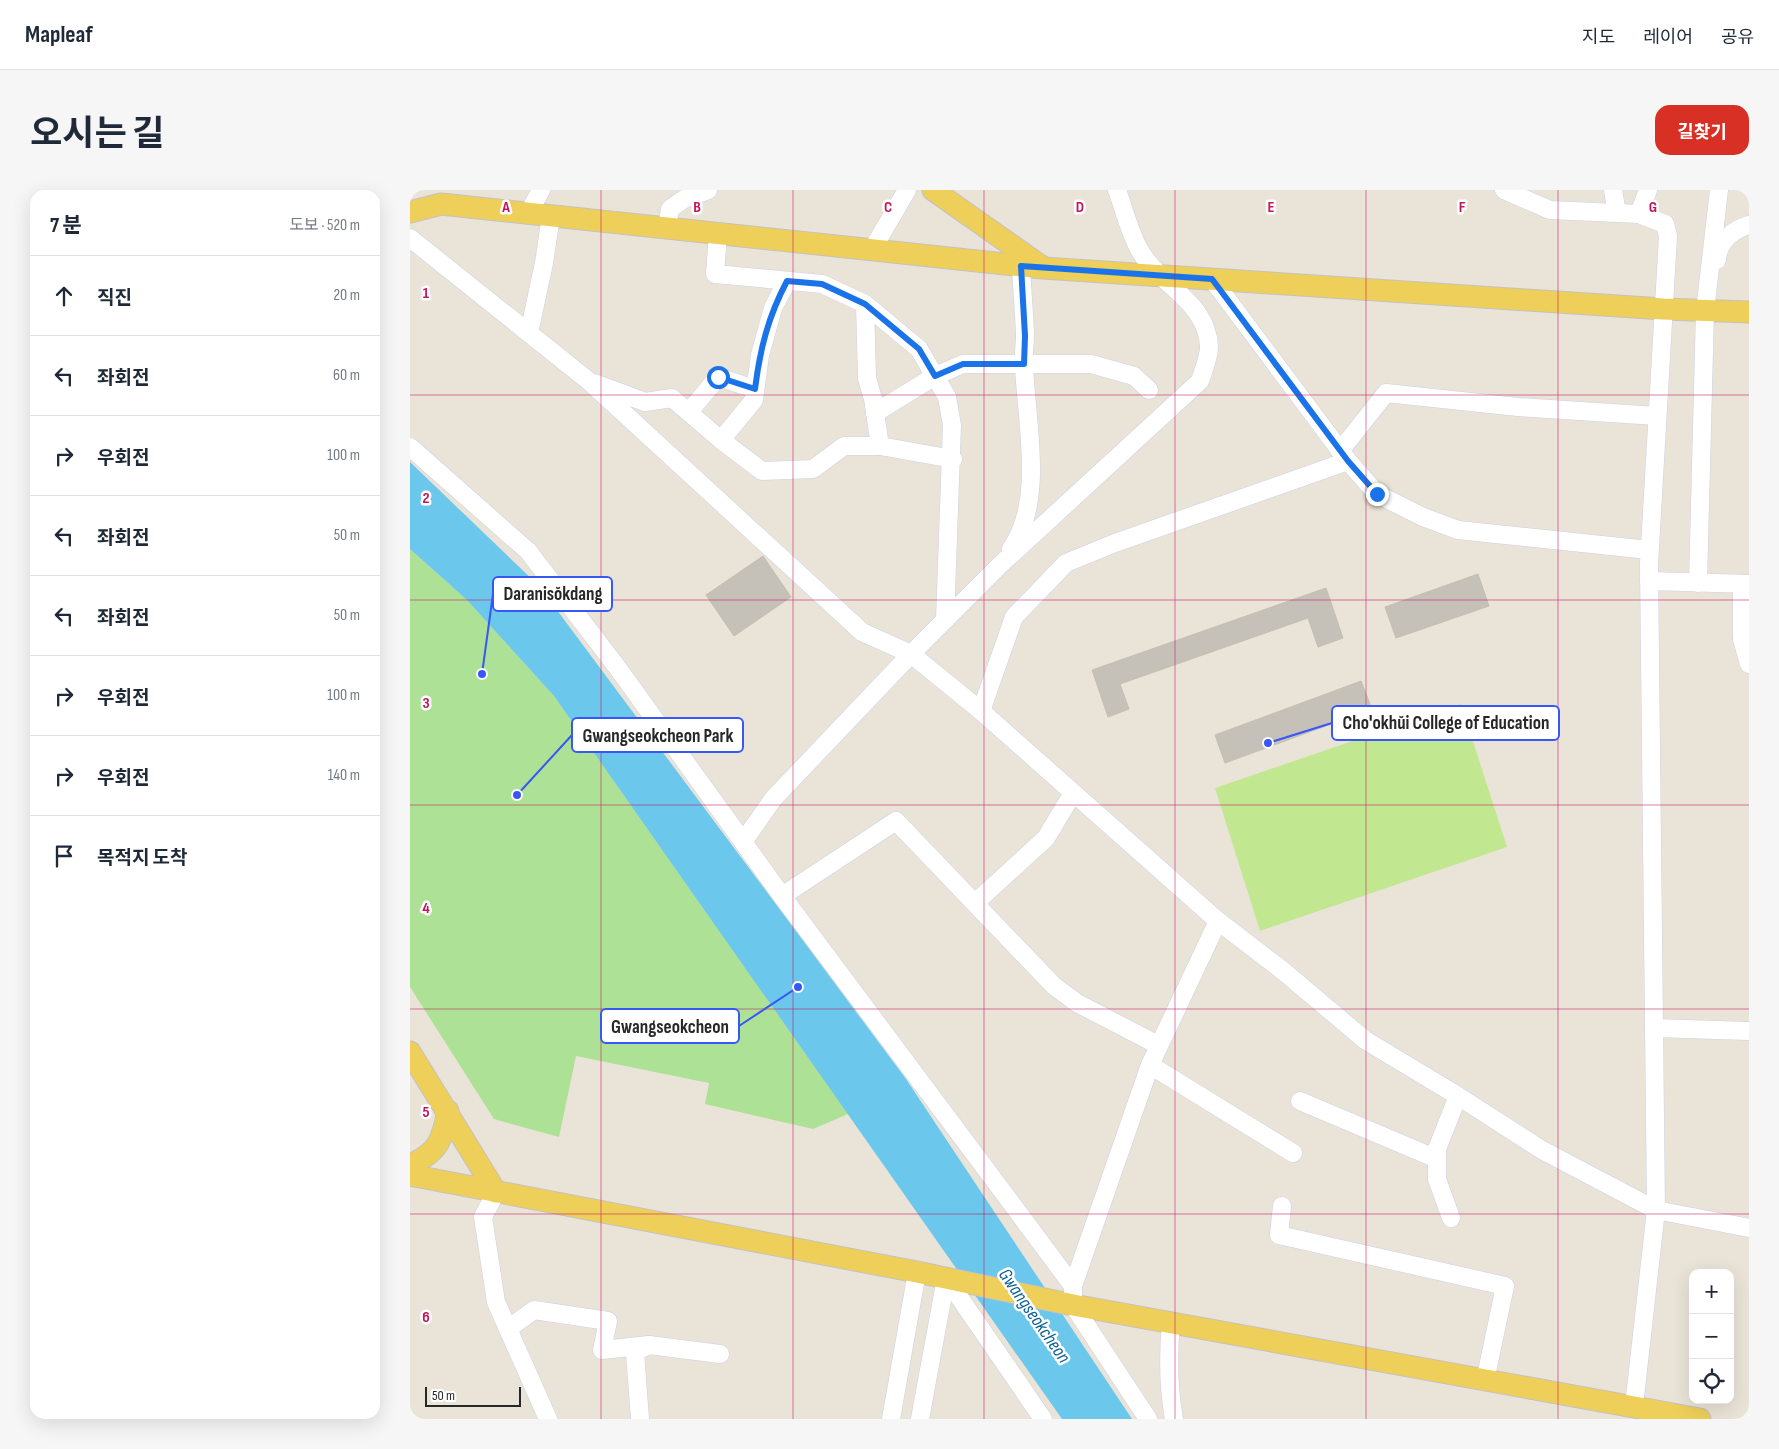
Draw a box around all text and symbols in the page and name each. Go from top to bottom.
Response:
text: Mapleaf [25,20,93,49]
text: 지도 [1582,27,1615,48]
text: 레이어 [1643,27,1693,48]
text: 공유 [1721,27,1754,48]
button: 길찾기 [1655,105,1749,155]
text: 오시는 길 [30,113,164,156]
text: A [501,198,510,217]
text: B [693,198,701,217]
text: C [884,198,892,217]
text: D [1076,198,1084,217]
text: E [1268,198,1275,217]
text: F [1459,198,1466,217]
text: G [1649,198,1657,217]
text: 7 분 [50,213,82,238]
text: 도보 · 520 m [289,216,360,235]
icon: ahead [50,282,78,310]
text: 1 [423,284,430,303]
text: 20 m [333,286,360,305]
text: 직진 [97,287,132,310]
icon: left [50,362,78,390]
text: 60 m [333,366,360,385]
route start [707,366,730,389]
text: 좌회전 [97,367,149,390]
icon: right [50,442,78,470]
text: 100 m [327,446,360,465]
text: 우회전 [97,447,149,470]
route end [1366,483,1389,506]
text: 2 [422,489,430,508]
icon: left [50,522,78,550]
text: 50 m [334,526,360,545]
text: 좌회전 [97,527,149,550]
callout: Daranisŏkdang [493,577,612,611]
text: Daranisŏkdang [504,583,603,606]
icon: left [50,602,78,630]
text: 50 m [334,606,360,625]
text: 좌회전 [97,607,149,630]
icon: right [50,682,78,710]
text: 100 m [327,686,360,705]
text: 우회전 [97,687,149,710]
text: 3 [422,694,430,713]
callout: Cho'okhŭi College of Education [1332,706,1559,740]
text: Cho'okhŭi College of Education [1343,712,1549,735]
callout: Gwangseokcheon Park [572,718,743,752]
text: Gwangseokcheon Park [583,725,733,748]
icon: right [50,762,78,790]
text: 140 m [328,766,360,785]
text: 우회전 [97,767,149,790]
icon: arrive [50,842,78,870]
text: 목적지 도착 [97,847,187,870]
text: 4 [422,899,430,918]
callout: Gwangseokcheon [601,1009,739,1043]
text: Gwangseokcheon [611,1016,729,1039]
text: 5 [422,1103,430,1122]
water label: Gwangseokcheon [993,1264,1075,1368]
map controls [1689,1269,1734,1404]
button: + [1689,1269,1734,1314]
text: 6 [422,1308,430,1327]
button: − [1689,1314,1734,1359]
button: locate [1689,1359,1734,1404]
scale bar [425,1384,521,1407]
text: 50 m [432,1387,455,1404]

